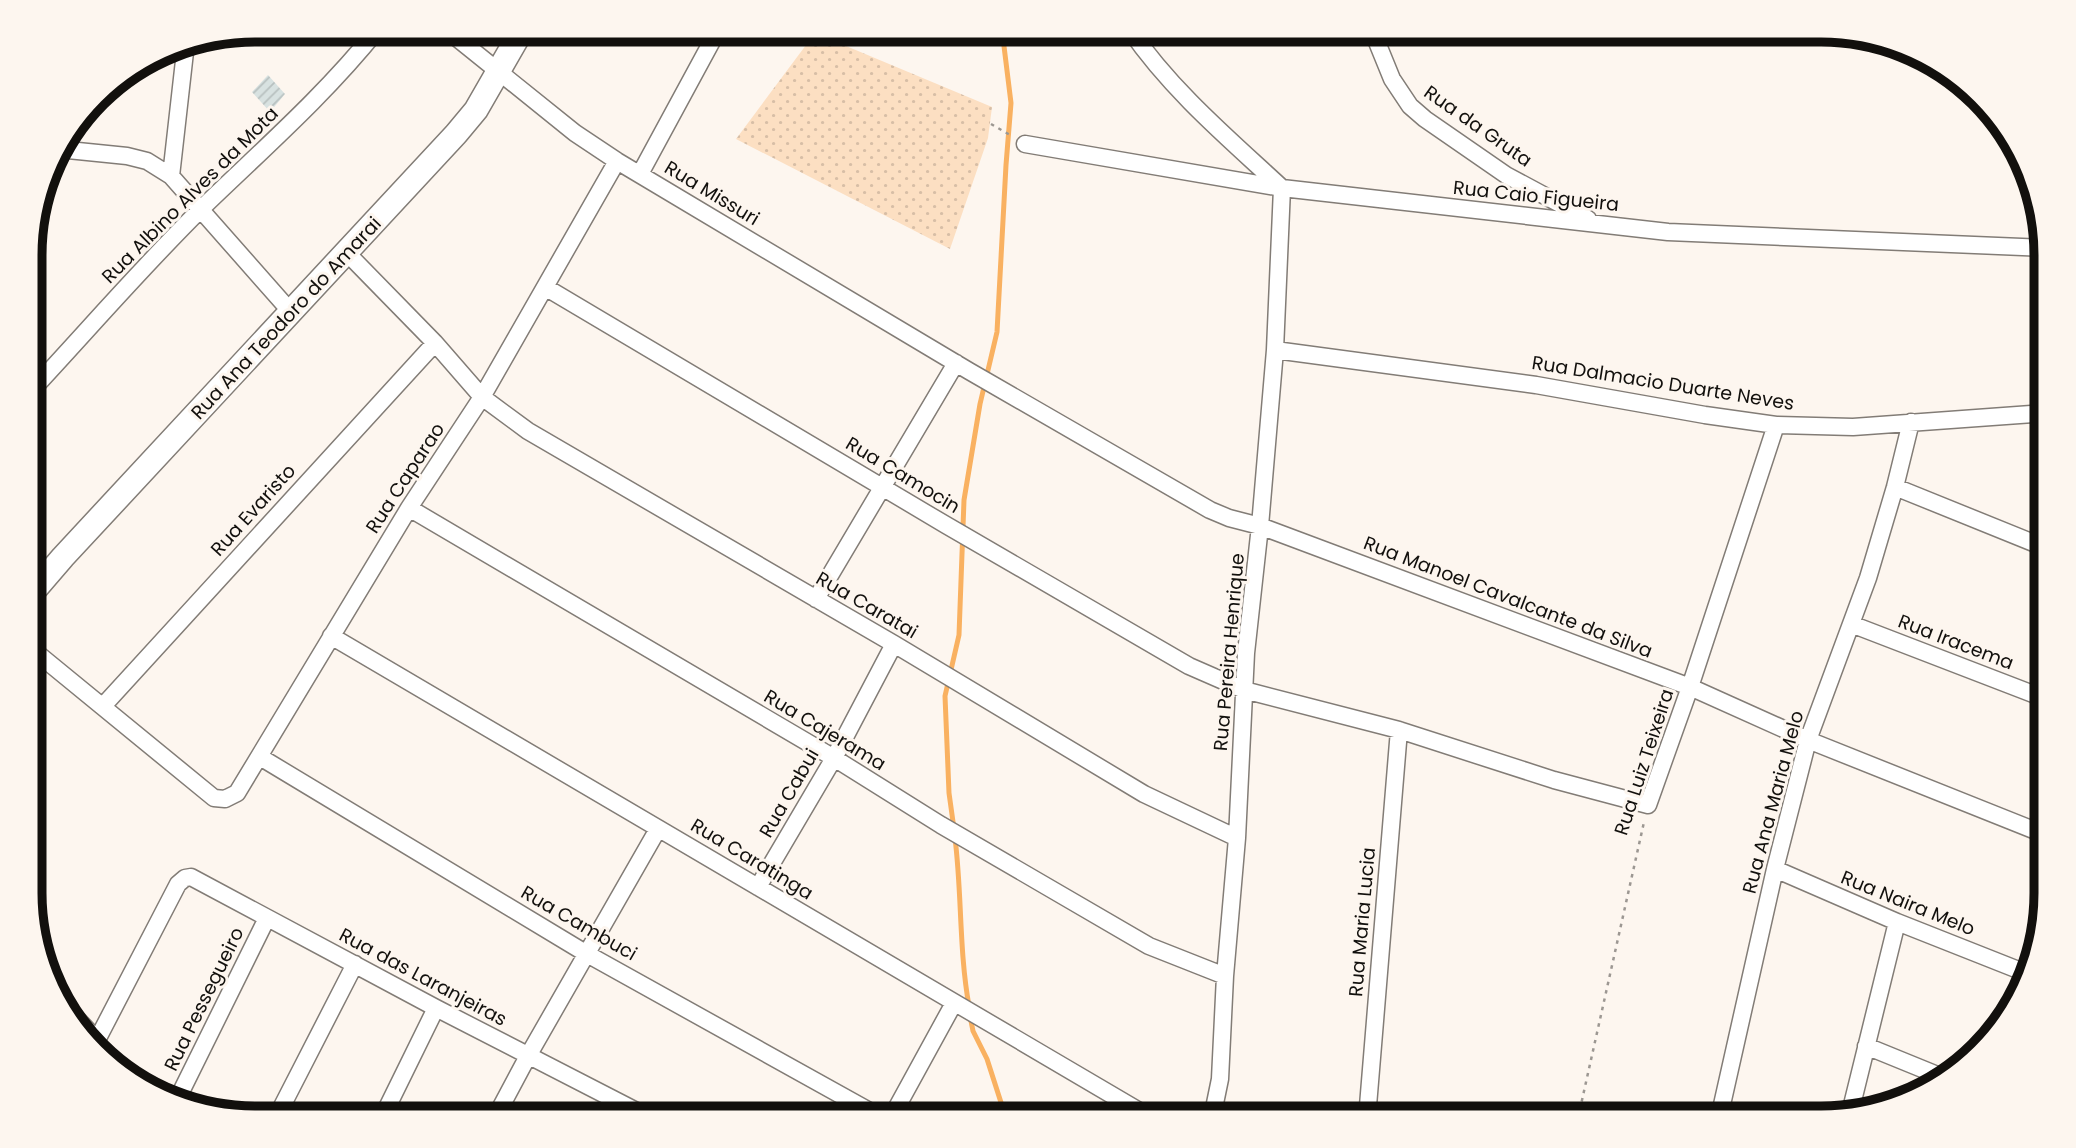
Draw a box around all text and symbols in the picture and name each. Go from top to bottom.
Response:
street label: Rua da Gruta [1419,79,1537,173]
street label: Rua Albino Alves da Mota [96,101,284,289]
street label: Rua Missuri [659,154,765,232]
street label: Rua Caio Figueira [1452,174,1620,218]
street label: Rua Ana Teodoro do Amarai [185,211,387,425]
street label: Rua Dalmacio Duarte Neves [1530,349,1796,417]
street label: Rua Caparao [359,417,451,539]
street label: Rua Camocin [841,430,965,520]
street label: Rua Evaristo [204,458,302,562]
street label: Rua Manoel Cavalcante da Silva [1360,529,1656,665]
street label: Rua Pereira Henrique [1207,552,1251,752]
street label: Rua Caratai [811,565,923,645]
street label: Rua Iracema [1894,608,2018,676]
street label: Rua Cajerama [759,683,891,777]
street label: Rua Luiz Teixeira [1608,685,1680,839]
street label: Rua Ana Maria Melo [1736,708,1810,896]
street label: Rua Cabui [753,743,825,843]
street label: Rua Caratinga [686,812,818,906]
street label: Rua Maria Lucia [1342,846,1382,998]
street label: Rua Naira Melo [1837,864,1979,942]
street label: Rua Cambuci [516,879,642,967]
street label: Rua das Laranjeiras [334,921,512,1033]
street label: Rua Pessegueiro [158,923,250,1075]

